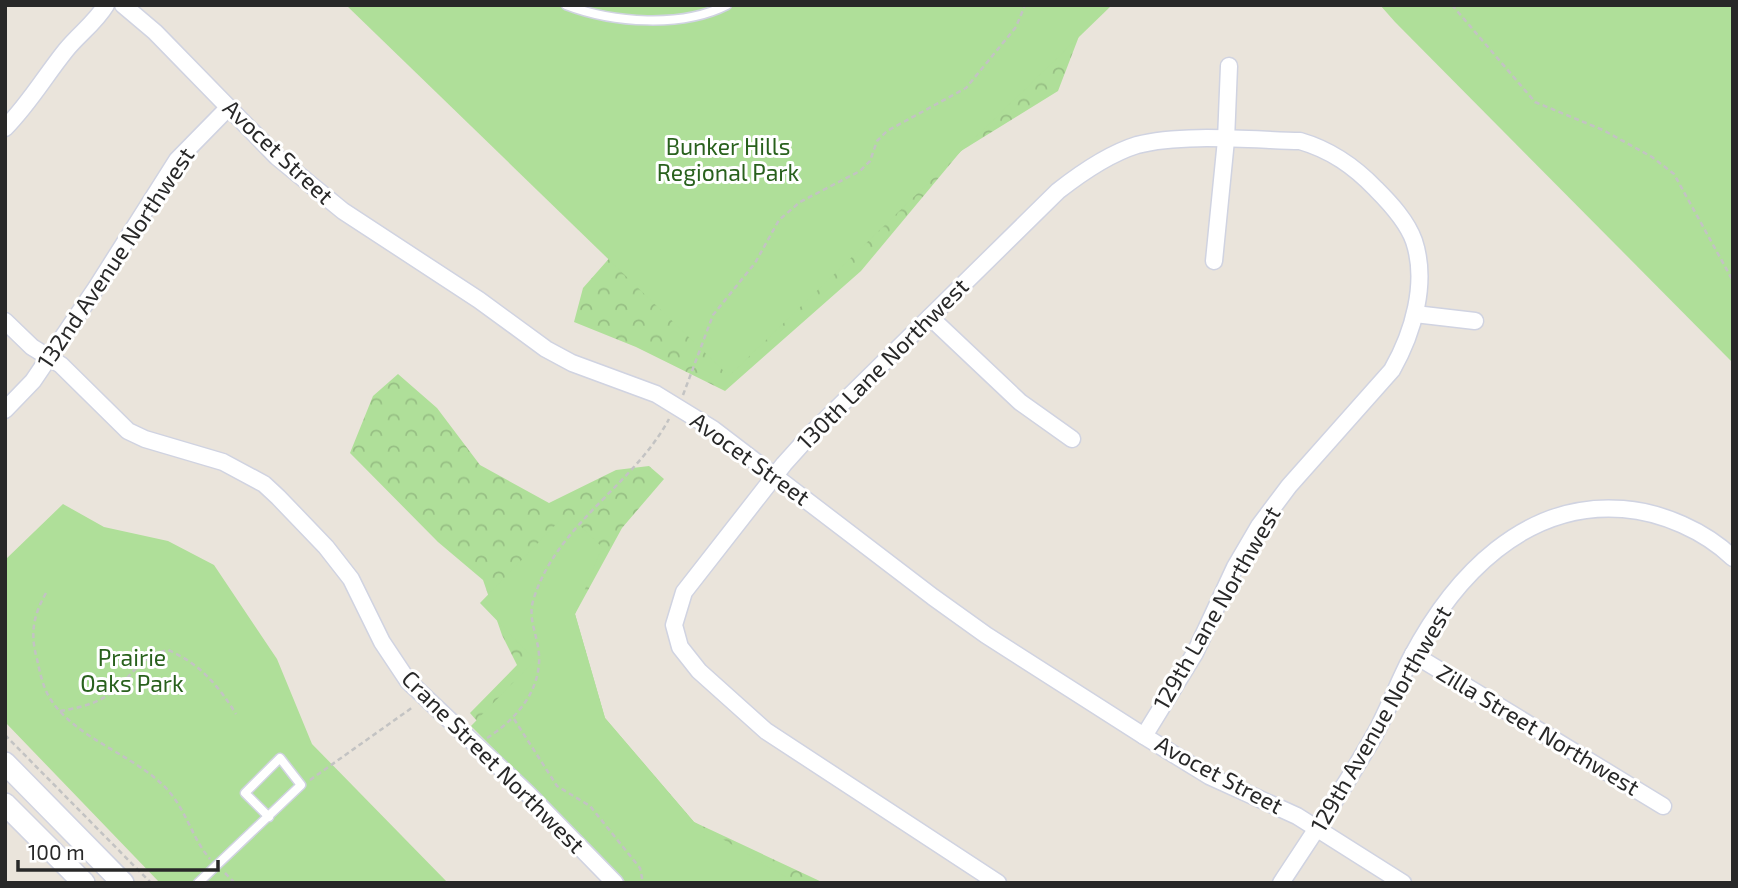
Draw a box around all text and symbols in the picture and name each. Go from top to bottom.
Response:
street label: Avocet Street [218,93,340,209]
park label: Bunker Hills Regional Park [657,132,800,186]
street label: 132nd Avenue Northwest [31,141,200,373]
street label: 130th Lane Northwest [791,272,974,455]
street label: Avocet Street [686,406,816,511]
street label: 129th Lane Northwest [1146,501,1286,714]
street label: 129th Avenue Northwest [1304,600,1456,837]
park label: Prairie Oaks Park [80,643,184,697]
street label: Zilla Street Northwest [1432,658,1645,801]
street label: Crane Street Northwest [396,664,591,859]
street label: Avocet Street [1151,729,1288,819]
scale bar [18,828,217,872]
text: 100 m [28,839,85,864]

